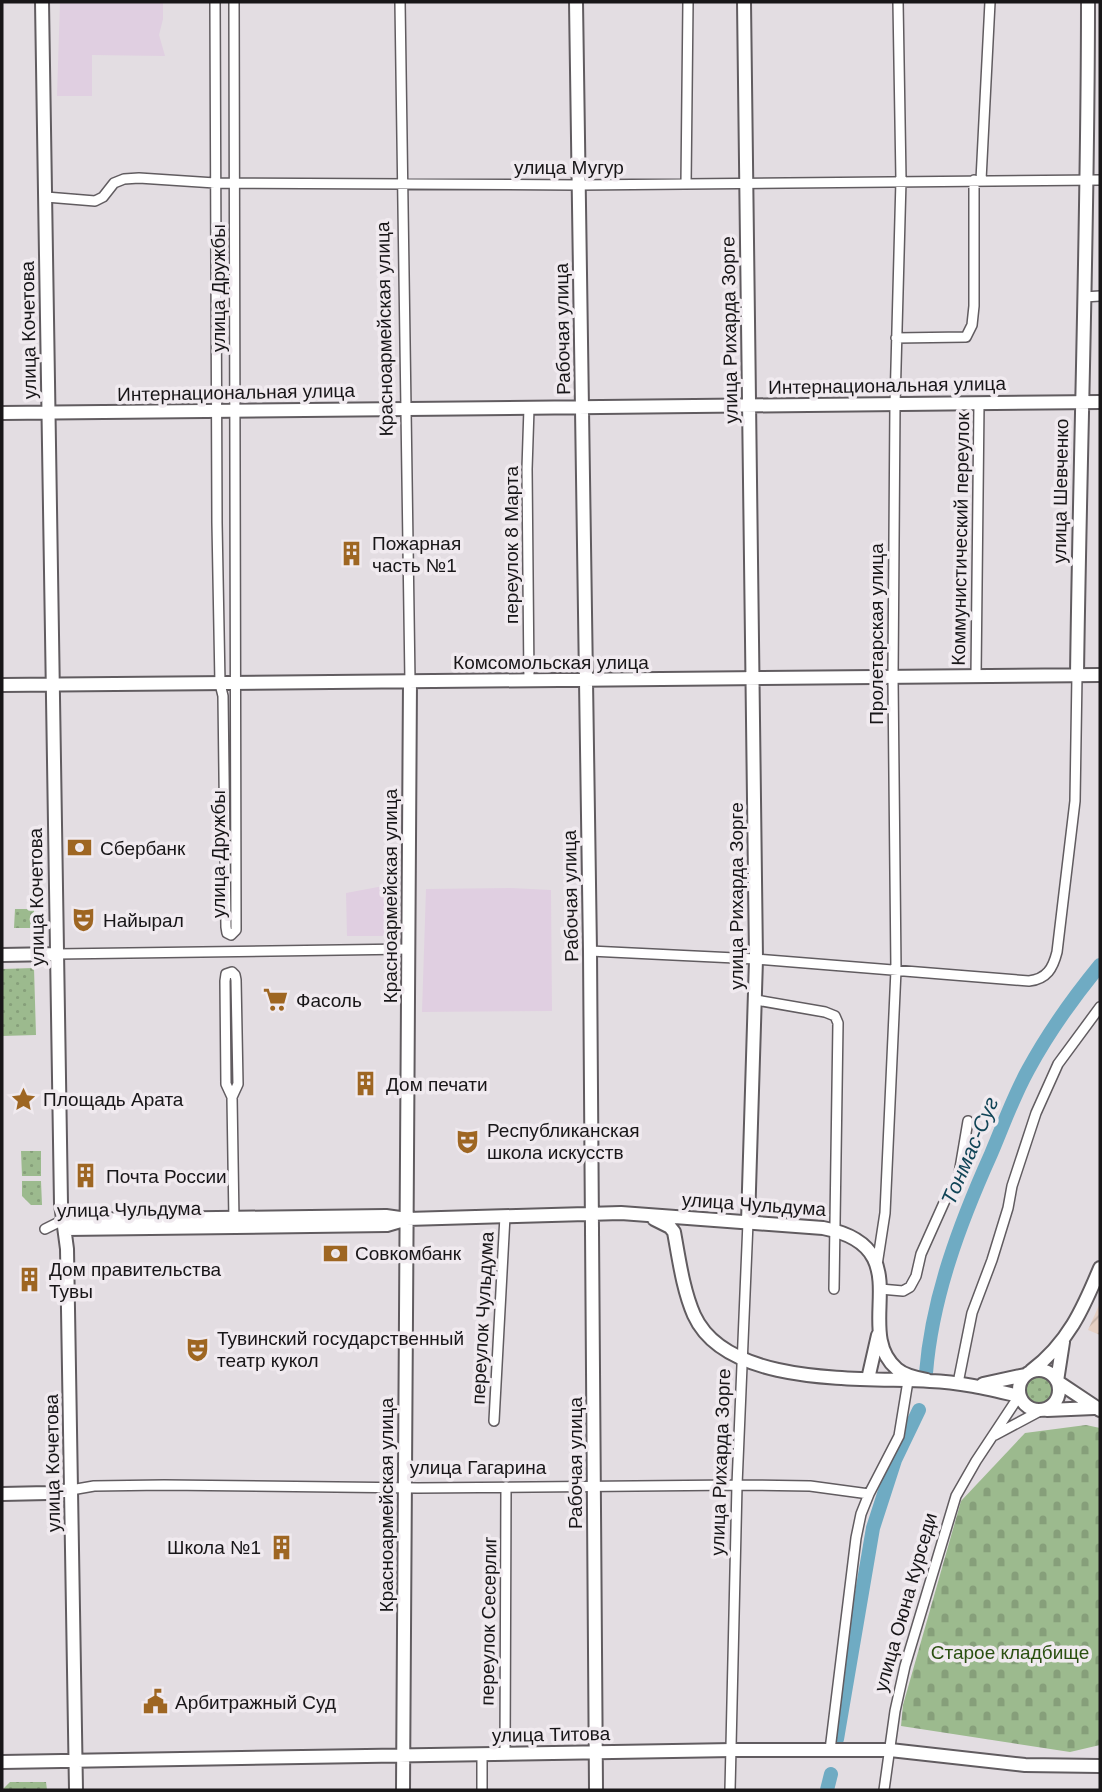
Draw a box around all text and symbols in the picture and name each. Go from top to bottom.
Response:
street label: улица Мугур [514,157,624,178]
street label: Красноармейская улица [372,221,397,437]
street label: улица Дружбы [208,224,229,352]
street label: улица Рихарда Зорге [717,236,742,424]
street label: улица Кочетова [17,260,40,399]
street label: Рабочая улица [551,262,574,395]
street label: Интернациональная улица [768,373,1007,398]
street label: Интернациональная улица [117,380,356,405]
street label: Коммунистический переулок [948,412,973,666]
street label: улица Шевченко [1049,418,1072,564]
street label: переулок 8 Марта [501,466,522,624]
place label: Пожарная часть №1 [372,533,461,576]
building icon: Пожарная часть №1 [338,540,366,568]
street label: Пролетарская улица [866,543,887,725]
street label: Комсомольская улица [453,652,649,673]
street label: Красноармейская улица [380,788,401,1003]
street label: улица Дружбы [208,790,229,918]
street label: улица Рихарда Зорге [726,802,747,990]
street label: улица Кочетова [25,827,48,966]
street label: Рабочая улица [559,829,582,962]
bank icon: Сбербанк [66,834,94,862]
place label: Сбербанк [100,838,186,859]
theatre icon: Найырал [69,906,97,934]
place label: Найырал [103,910,184,931]
supermarket icon: Фасоль [262,986,290,1014]
place label: Фасоль [296,990,362,1011]
building icon: Дом печати [352,1070,380,1098]
place label: Дом печати [386,1074,488,1095]
place icon: Площадь Арата [9,1085,37,1113]
place label: Площадь Арата [43,1089,184,1110]
water label: Тонмас-Суг [937,1094,1003,1208]
place label: Республиканская школа искусств [487,1120,640,1163]
theatre icon: Республиканская школа искусств [453,1127,481,1155]
building icon: Почта России [72,1162,100,1190]
place label: Почта России [106,1166,227,1187]
street label: улица Чульдума [681,1189,827,1220]
street label: улица Чульдума [57,1198,202,1221]
street label: переулок Чульдума [467,1231,498,1405]
bank icon: Совкомбанк [321,1239,349,1267]
place label: Совкомбанк [355,1243,462,1264]
place label: Дом правительства Тувы [49,1259,222,1302]
building icon: Дом правительства Тувы [15,1266,43,1294]
place label: Тувинский государственный театр кукол [217,1328,464,1371]
theatre icon: Тувинский государственный театр кукол [183,1335,211,1363]
street label: улица Рихарда Зорге [707,1368,734,1556]
street label: улица Кочетова [41,1393,64,1532]
street label: Красноармейская улица [376,1397,397,1612]
street label: Рабочая улица [565,1397,586,1529]
street label: улица Гагарина [410,1457,547,1478]
street label: улица Оюна Курседи [870,1510,941,1694]
building icon: Школа №1 [267,1533,295,1561]
street label: переулок Сесерлиг [477,1536,500,1706]
place label: Школа №1 [167,1537,261,1558]
park label: Старое кладбище [931,1642,1089,1663]
public building icon: Арбитражный Суд [141,1688,169,1716]
place label: Арбитражный Суд [175,1692,336,1713]
street label: улица Титова [492,1723,611,1746]

